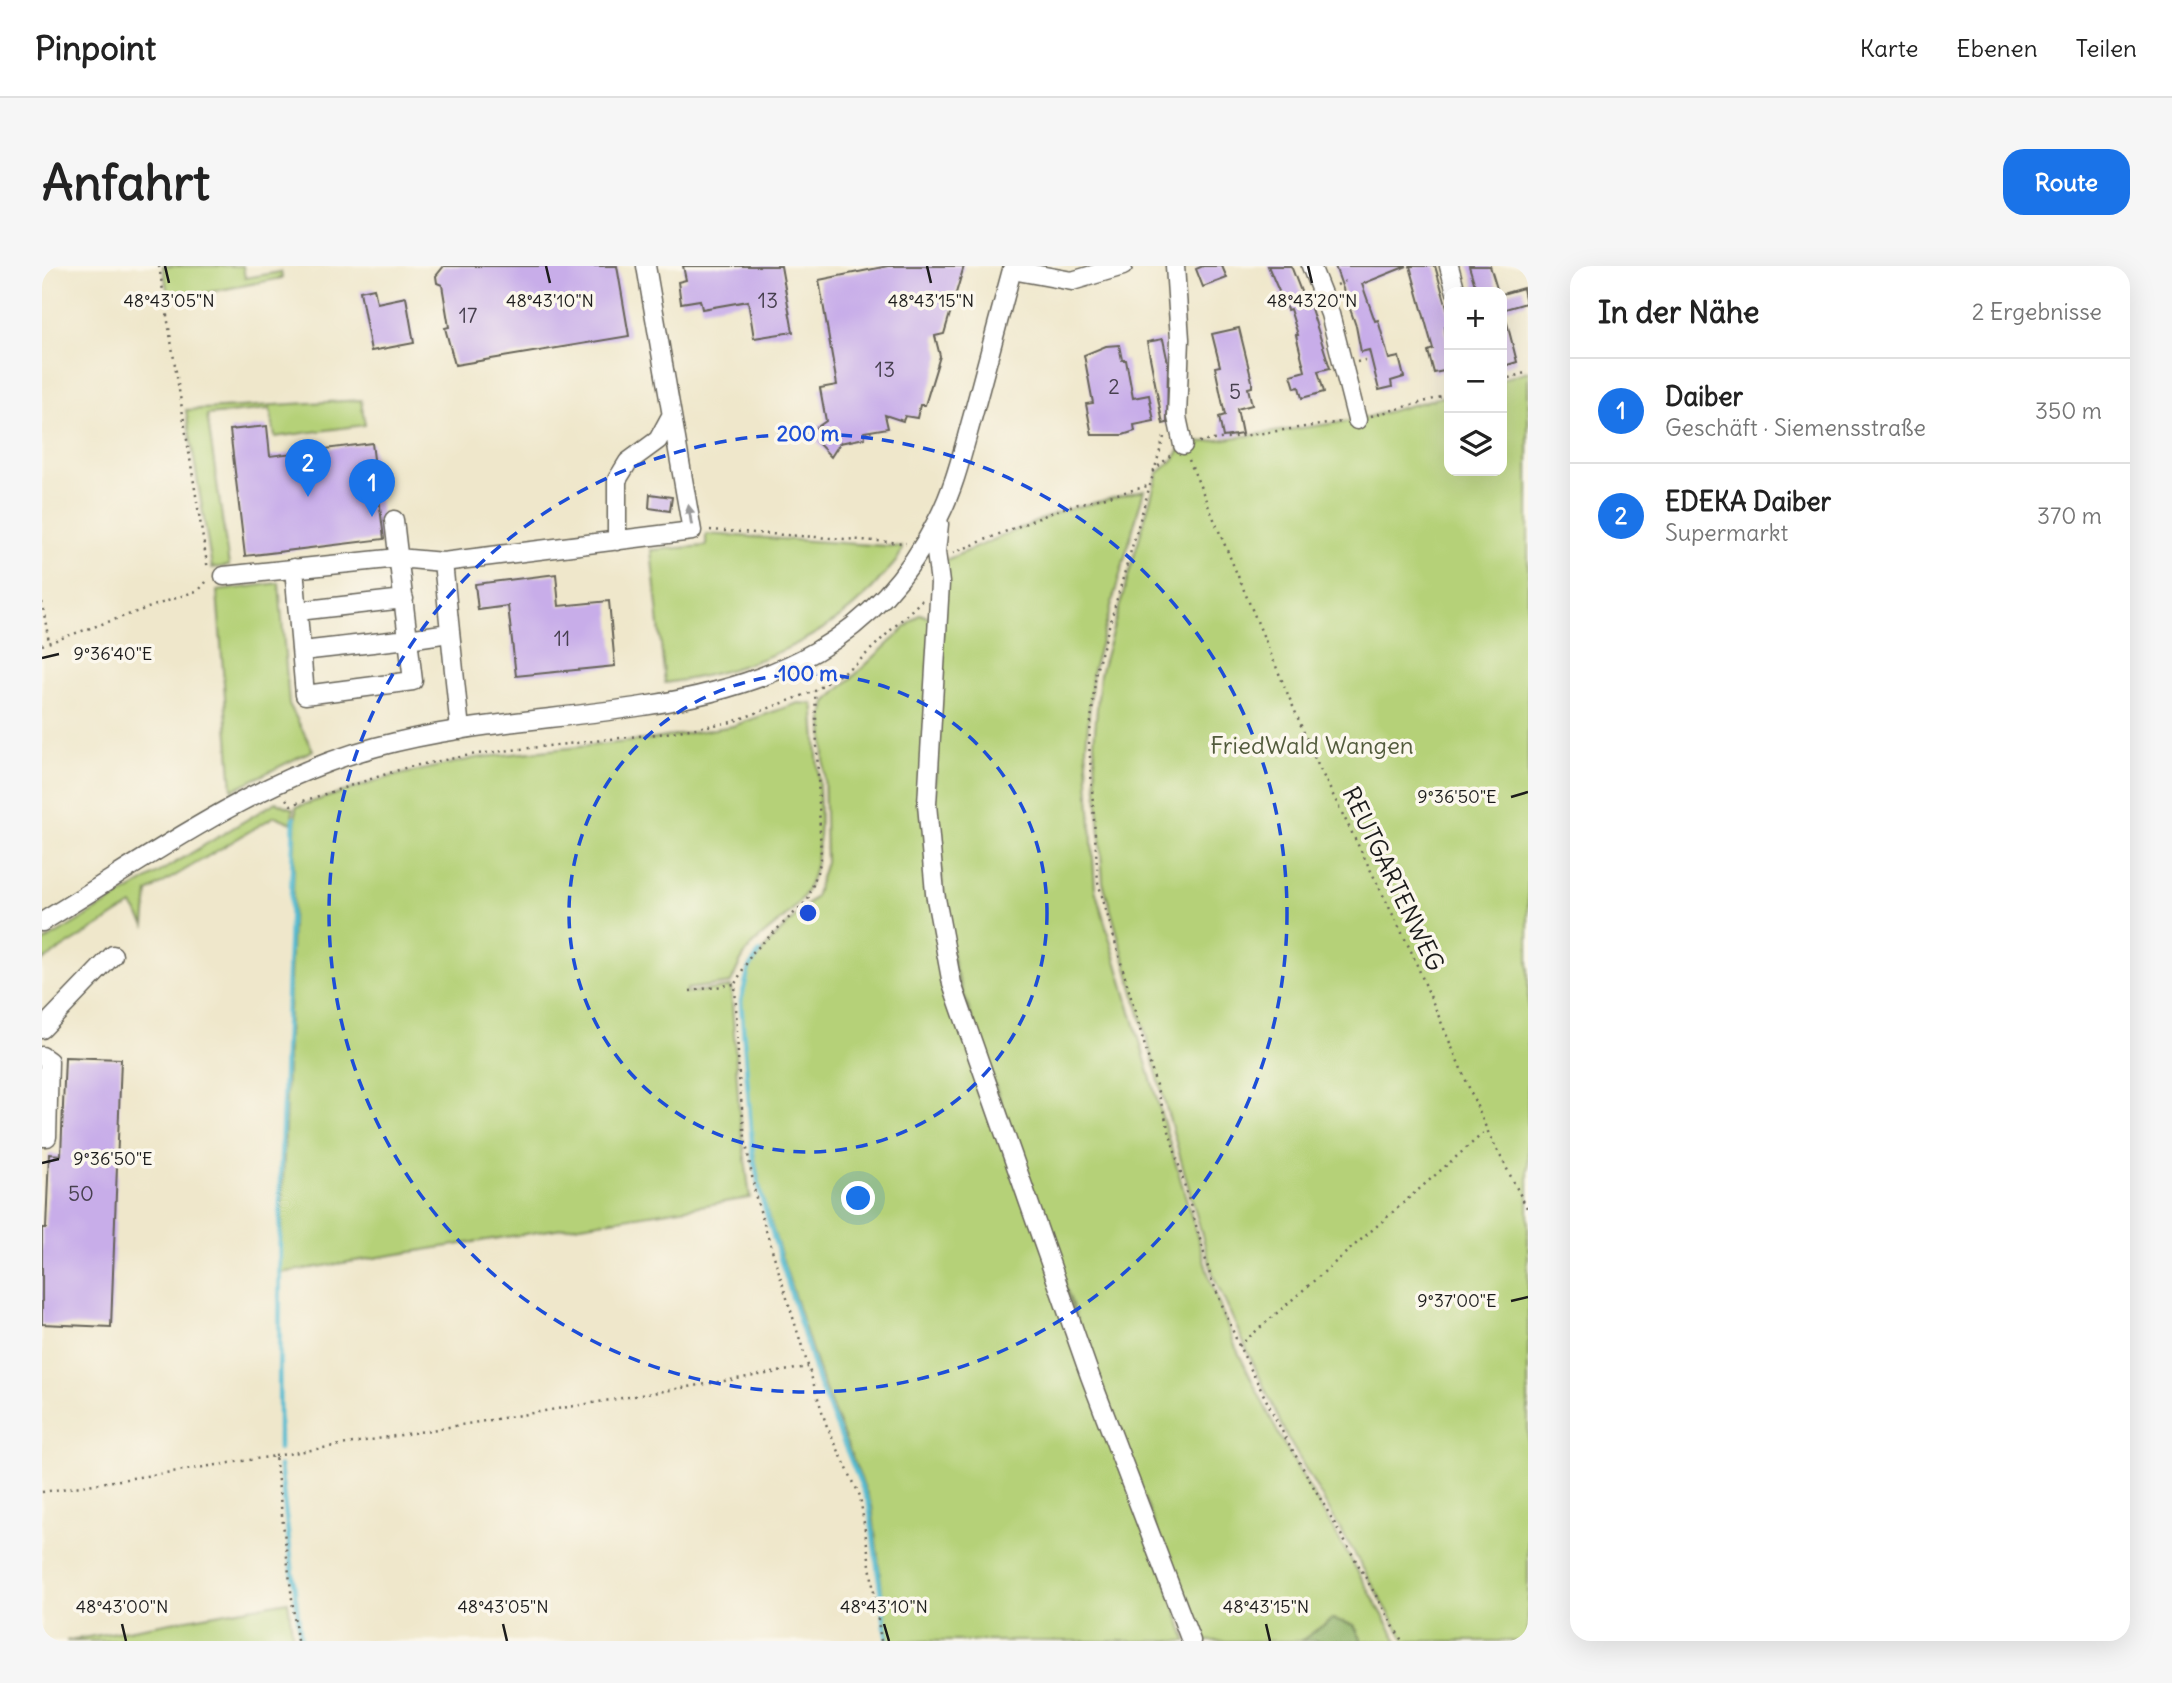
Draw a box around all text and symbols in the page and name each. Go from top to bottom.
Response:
text: Pinpoint [35,27,156,69]
text: Karte [1860,33,1919,63]
text: Ebenen [1957,33,2038,63]
text: Teilen [2076,33,2137,63]
button: Route [2003,149,2130,215]
text: Anfahrt [42,152,210,213]
house number: 13 [758,287,778,314]
map controls [1444,287,1507,476]
button: + [1444,287,1507,350]
text: 48°43'05"N [123,289,215,312]
text: 48°43'10"N [506,289,594,312]
text: 48°43'15"N [888,289,974,312]
text: 48°43'20"N [1267,289,1357,312]
text: In der Nähe [1598,293,1760,331]
text: 2 Ergebnisse [1972,297,2102,326]
house number: 17 [459,302,477,329]
button: − [1444,350,1507,413]
house number: 13 [875,356,895,383]
house number: 2 [1108,373,1120,400]
house number: 5 [1229,378,1241,405]
text: Daiber [1665,380,1743,413]
text: 1 [1616,396,1626,425]
text: 350 m [2035,396,2102,425]
button: layers [1444,413,1507,476]
text: Geschäft · Siemensstraße [1665,413,1926,442]
text: 200 m [777,420,840,447]
pin: 2 [285,439,331,497]
pin: 1 [349,459,395,517]
text: EDEKA Daiber [1665,485,1831,518]
text: 2 [1615,501,1627,530]
text: 370 m [2037,501,2102,530]
one-way arrow [684,504,695,526]
text: Supermarkt [1665,518,1788,547]
house number: 11 [554,625,570,652]
text: 9°36'40"E [74,642,152,665]
text: 100 m [778,660,838,687]
park label: FriedWald Wangen [1210,730,1414,760]
street label: REUTGARTENWEG [1336,782,1451,976]
text: 9°36'50"E [1417,785,1497,808]
centre of rings [796,901,820,925]
text: 9°36'50"E [73,1147,153,1170]
house number: 50 [68,1180,94,1207]
your location [841,1181,875,1215]
text: 9°37'00"E [1417,1289,1497,1312]
text: 48°43'00"N [76,1595,168,1618]
text: 48°43'05"N [457,1595,549,1618]
text: 48°43'10"N [840,1595,928,1618]
text: 48°43'15"N [1223,1595,1309,1618]

